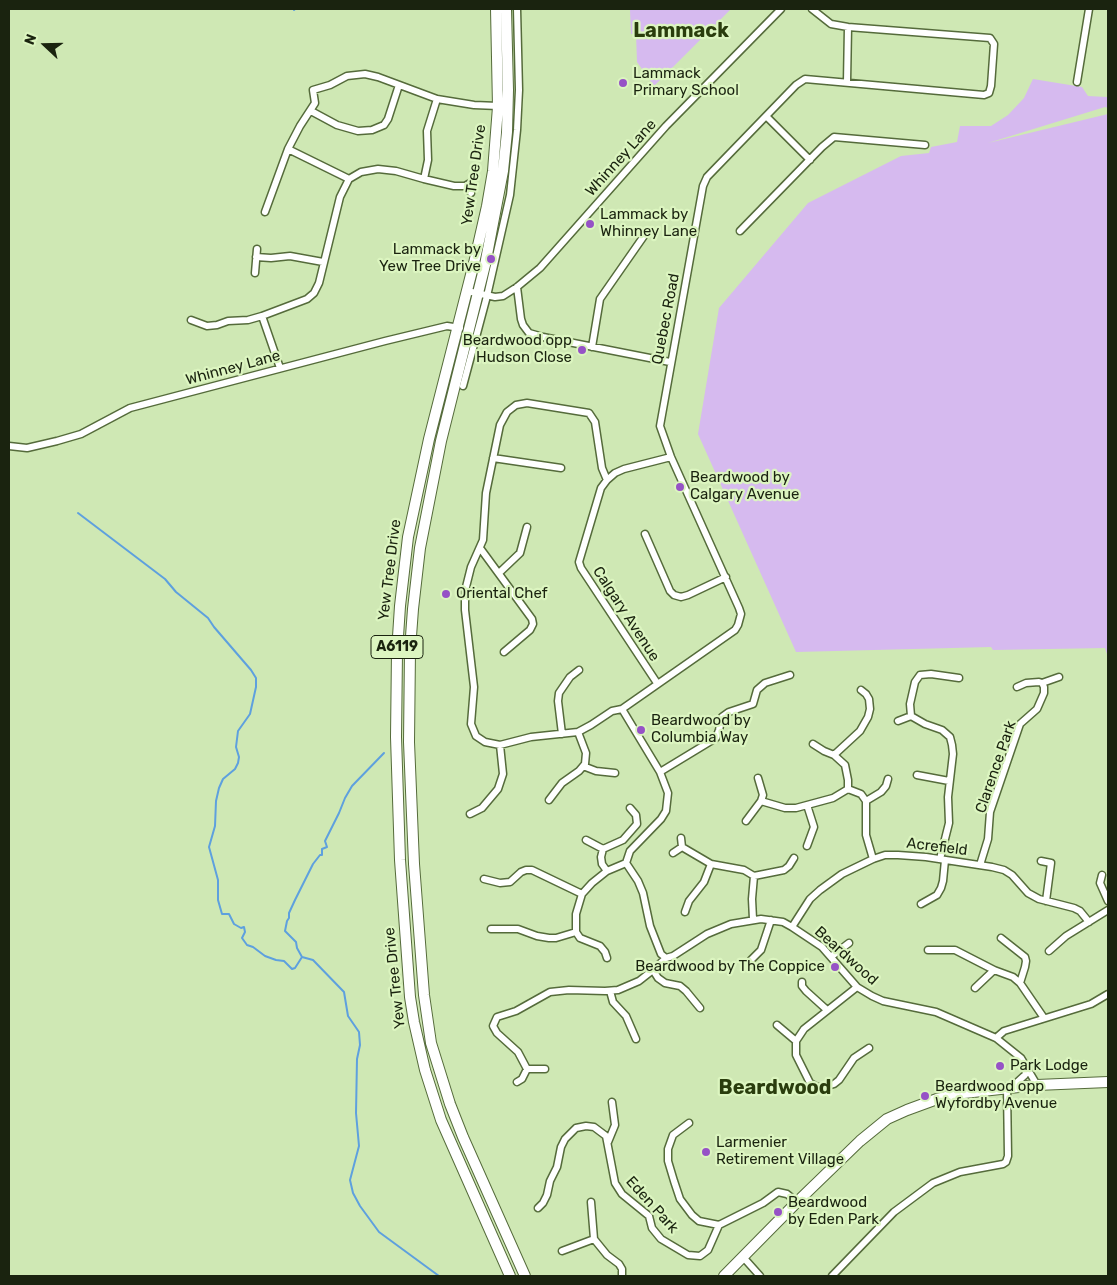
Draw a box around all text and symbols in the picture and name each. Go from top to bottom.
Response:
district label: Lammack [633,19,729,43]
north arrow [20,20,70,70]
text: N [21,32,40,47]
place label: Lammack Primary School [633,65,739,100]
marker: Lammack Primary School [617,77,629,89]
street label: Whinney Lane [582,116,660,200]
street label: Yew Tree Drive [458,123,490,227]
place label: Lammack by Whinney Lane [600,206,697,241]
marker: Lammack by Whinney Lane [584,218,596,230]
place label: Lammack by Yew Tree Drive [379,241,481,276]
marker: Lammack by Yew Tree Drive [485,253,497,265]
street label: Quebec Road [648,272,684,366]
place label: Beardwood opp Hudson Close [463,332,572,367]
marker: Beardwood opp Hudson Close [576,344,588,356]
street label: Whinney Lane [184,347,282,389]
place label: Beardwood by Calgary Avenue [690,469,799,504]
marker: Beardwood by Calgary Avenue [674,481,686,493]
street label: Yew Tree Drive [375,518,405,622]
street label: Calgary Avenue [589,563,663,665]
place label: Oriental Chef [456,585,548,603]
marker: Oriental Chef [440,588,452,600]
road number: A6119 [371,636,423,659]
place label: Beardwood by Columbia Way [651,712,751,747]
street label: Clarence Park [972,718,1020,816]
marker: Beardwood by Columbia Way [635,724,647,736]
street label: Acrefield [905,834,969,860]
street label: Beardwood [811,923,881,989]
street label: Yew Tree Drive [381,926,409,1030]
place label: Beardwood by The Coppice [635,958,825,976]
marker: Beardwood by The Coppice [829,961,841,973]
place label: Park Lodge [1010,1057,1088,1075]
marker: Park Lodge [994,1060,1006,1072]
district label: Beardwood [719,1076,831,1100]
place label: Beardwood opp Wyfordby Avenue [935,1078,1057,1113]
marker: Beardwood opp Wyfordby Avenue [919,1090,931,1102]
place label: Larmenier Retirement Village [716,1134,844,1169]
marker: Larmenier Retirement Village [700,1146,712,1158]
street label: Eden Park [622,1173,682,1237]
place label: Beardwood by Eden Park [788,1194,879,1229]
marker: Beardwood by Eden Park [772,1206,784,1218]

